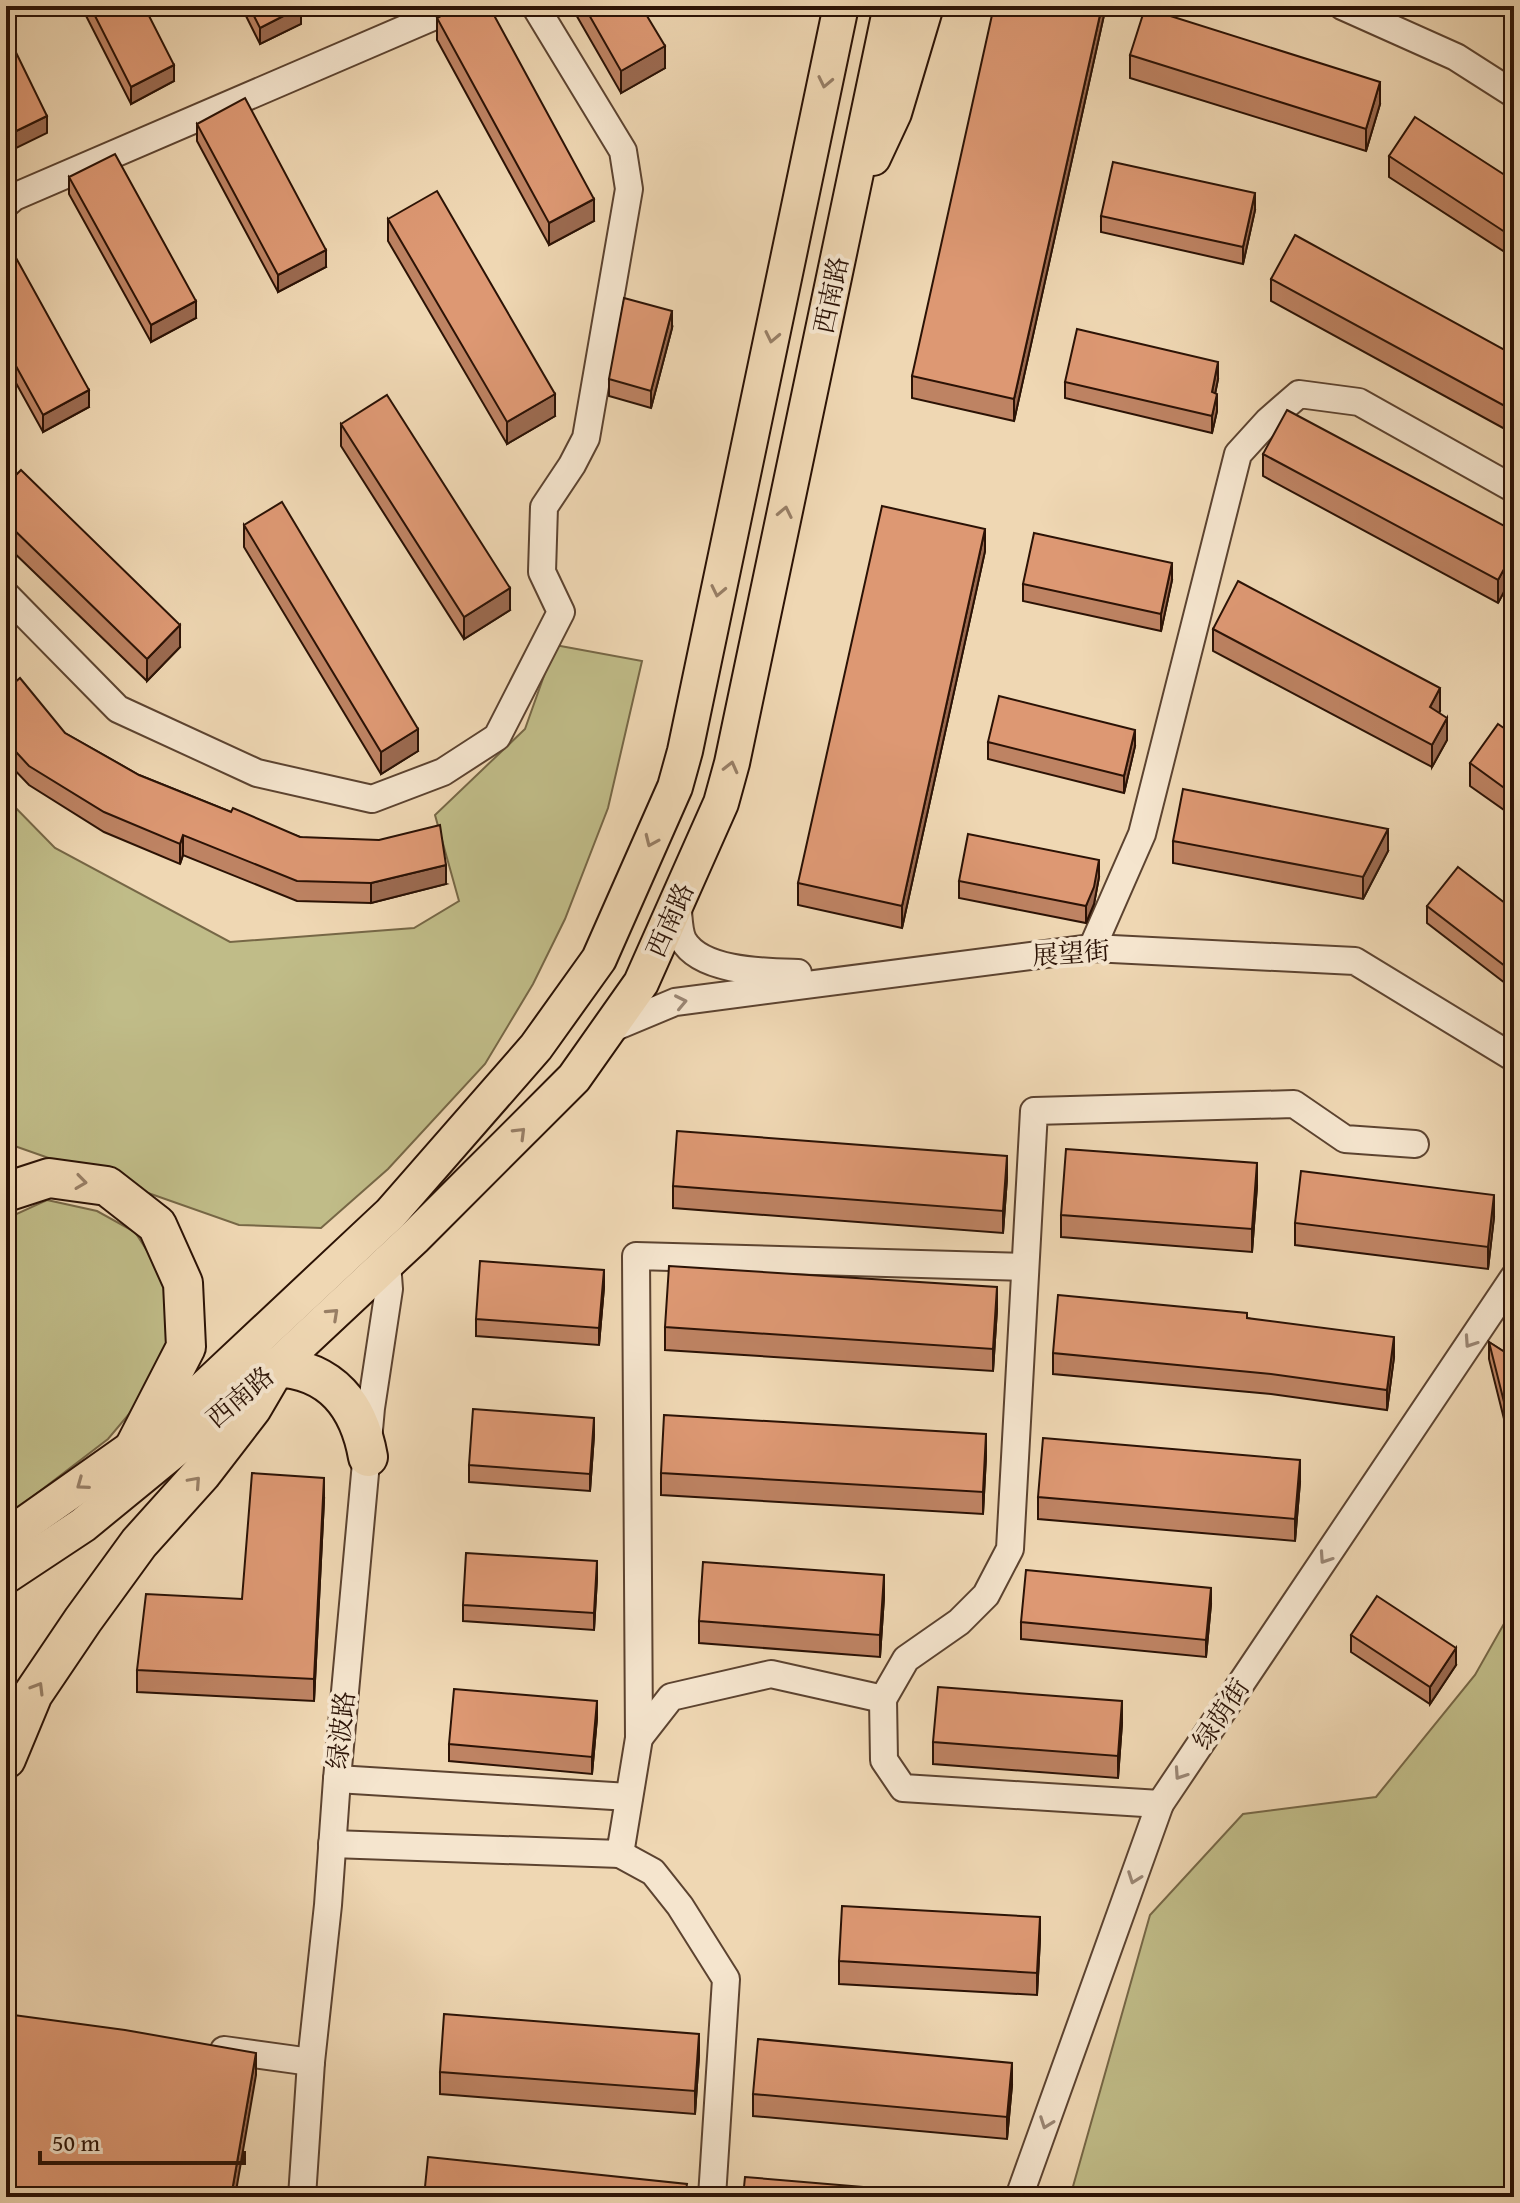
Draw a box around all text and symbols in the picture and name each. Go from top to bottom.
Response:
one-way arrow [817,75,834,89]
street label: 西南路 [803,253,858,337]
one-way arrow [764,329,781,343]
one-way arrow [776,506,793,520]
one-way arrow [710,584,727,598]
one-way arrow [722,760,739,774]
one-way arrow [644,833,660,848]
street label: 西南路 [636,876,703,963]
street label: 展望街 [1031,930,1111,975]
one-way arrow [674,994,687,1011]
one-way arrow [511,1128,525,1142]
one-way arrow [74,1173,88,1190]
one-way arrow [324,1308,338,1323]
one-way arrow [1465,1333,1480,1348]
street label: 西南路 [197,1357,282,1437]
one-way arrow [77,1474,91,1489]
one-way arrow [185,1476,199,1491]
one-way arrow [1320,1549,1335,1564]
street label: 绿荫街 [1183,1670,1259,1757]
one-way arrow [28,1682,44,1697]
street label: 绿波路 [317,1689,364,1771]
one-way arrow [1175,1765,1190,1779]
one-way arrow [1127,1870,1143,1884]
scale bar [40,2115,244,2165]
one-way arrow [1039,2115,1056,2129]
text: 50 m [52,2125,100,2160]

